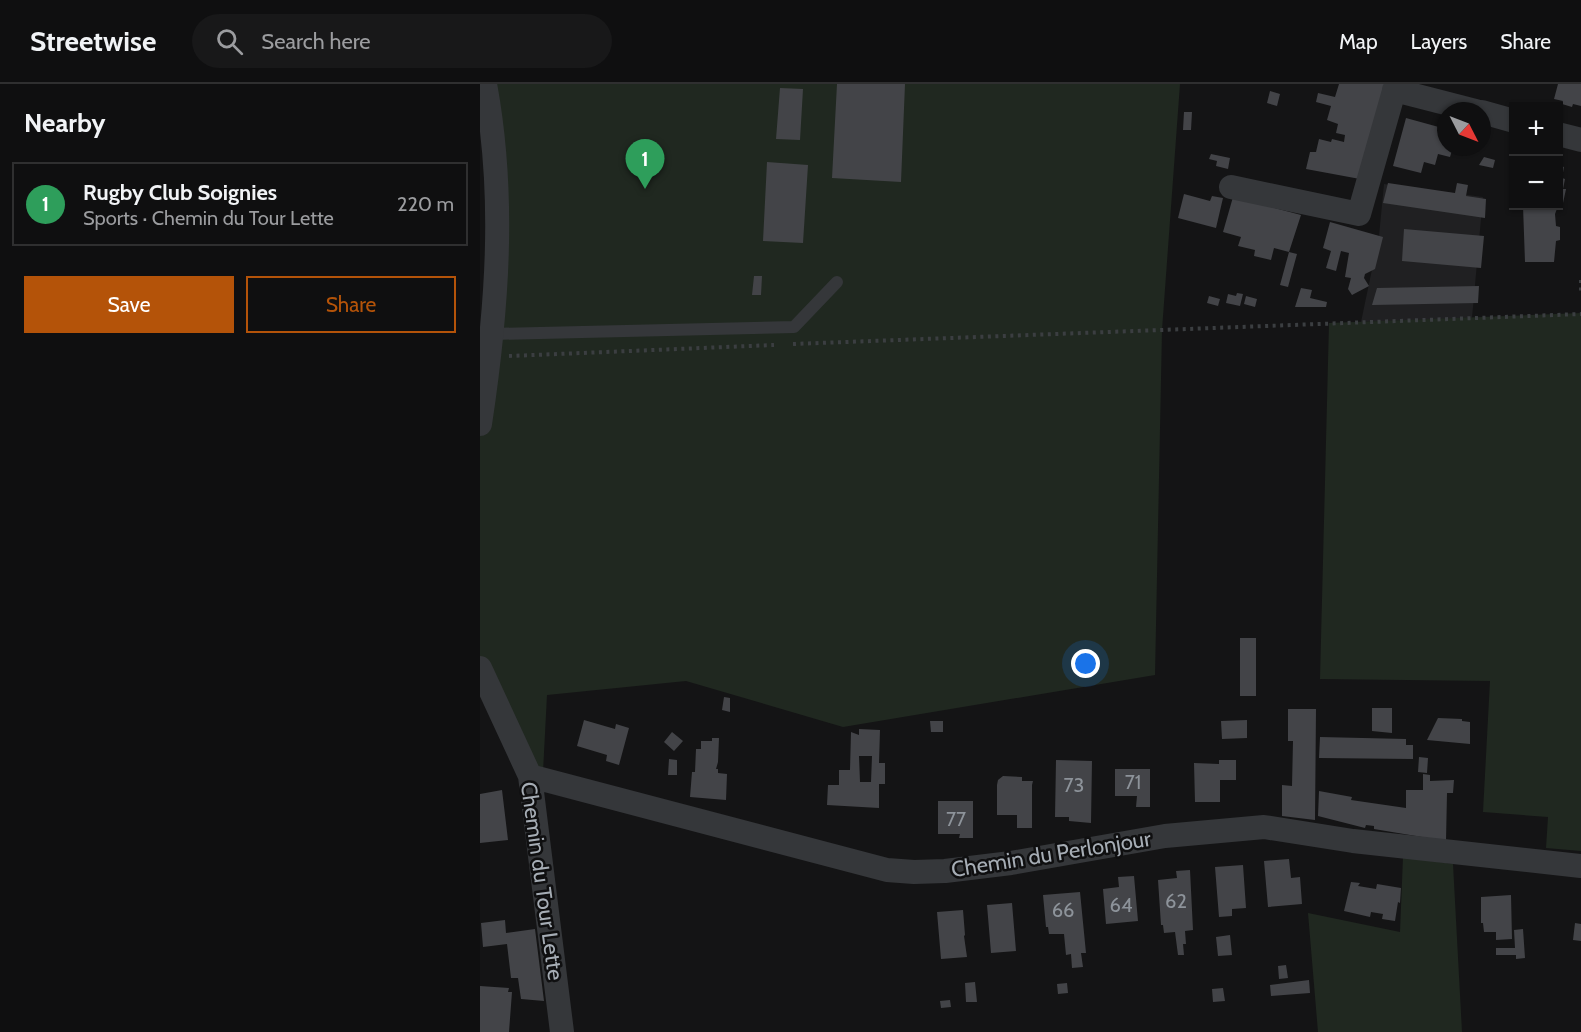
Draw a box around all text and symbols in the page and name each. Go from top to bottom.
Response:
search box [192,14,612,68]
text: Streetwise [30,24,156,58]
icon: search [213,25,246,58]
text: Search here [261,28,371,55]
text: Map [1339,29,1378,54]
text: Layers [1411,29,1467,54]
text: Share [1500,29,1551,54]
north arrow [1437,102,1491,156]
map controls [1509,102,1563,210]
button: + [1509,102,1563,156]
text: Nearby [24,107,105,139]
pin: 1 [626,140,664,189]
button: − [1509,156,1563,210]
text: Rugby Club Soignies [83,179,277,206]
text: 1 [42,192,49,216]
text: 220 m [397,192,454,216]
text: Sports · Chemin du Tour Lette [83,206,334,230]
button: Save [24,276,234,333]
button: Share [246,276,456,333]
your location [1071,649,1100,678]
house number: 71 [1125,770,1141,794]
house number: 73 [1064,773,1084,797]
street label: Chemin du Tour Lette [515,780,569,982]
house number: 77 [946,807,966,831]
street label: Chemin du Perlonjour [949,825,1153,883]
house number: 62 [1165,889,1187,913]
house number: 64 [1110,893,1133,917]
house number: 66 [1052,898,1074,922]

